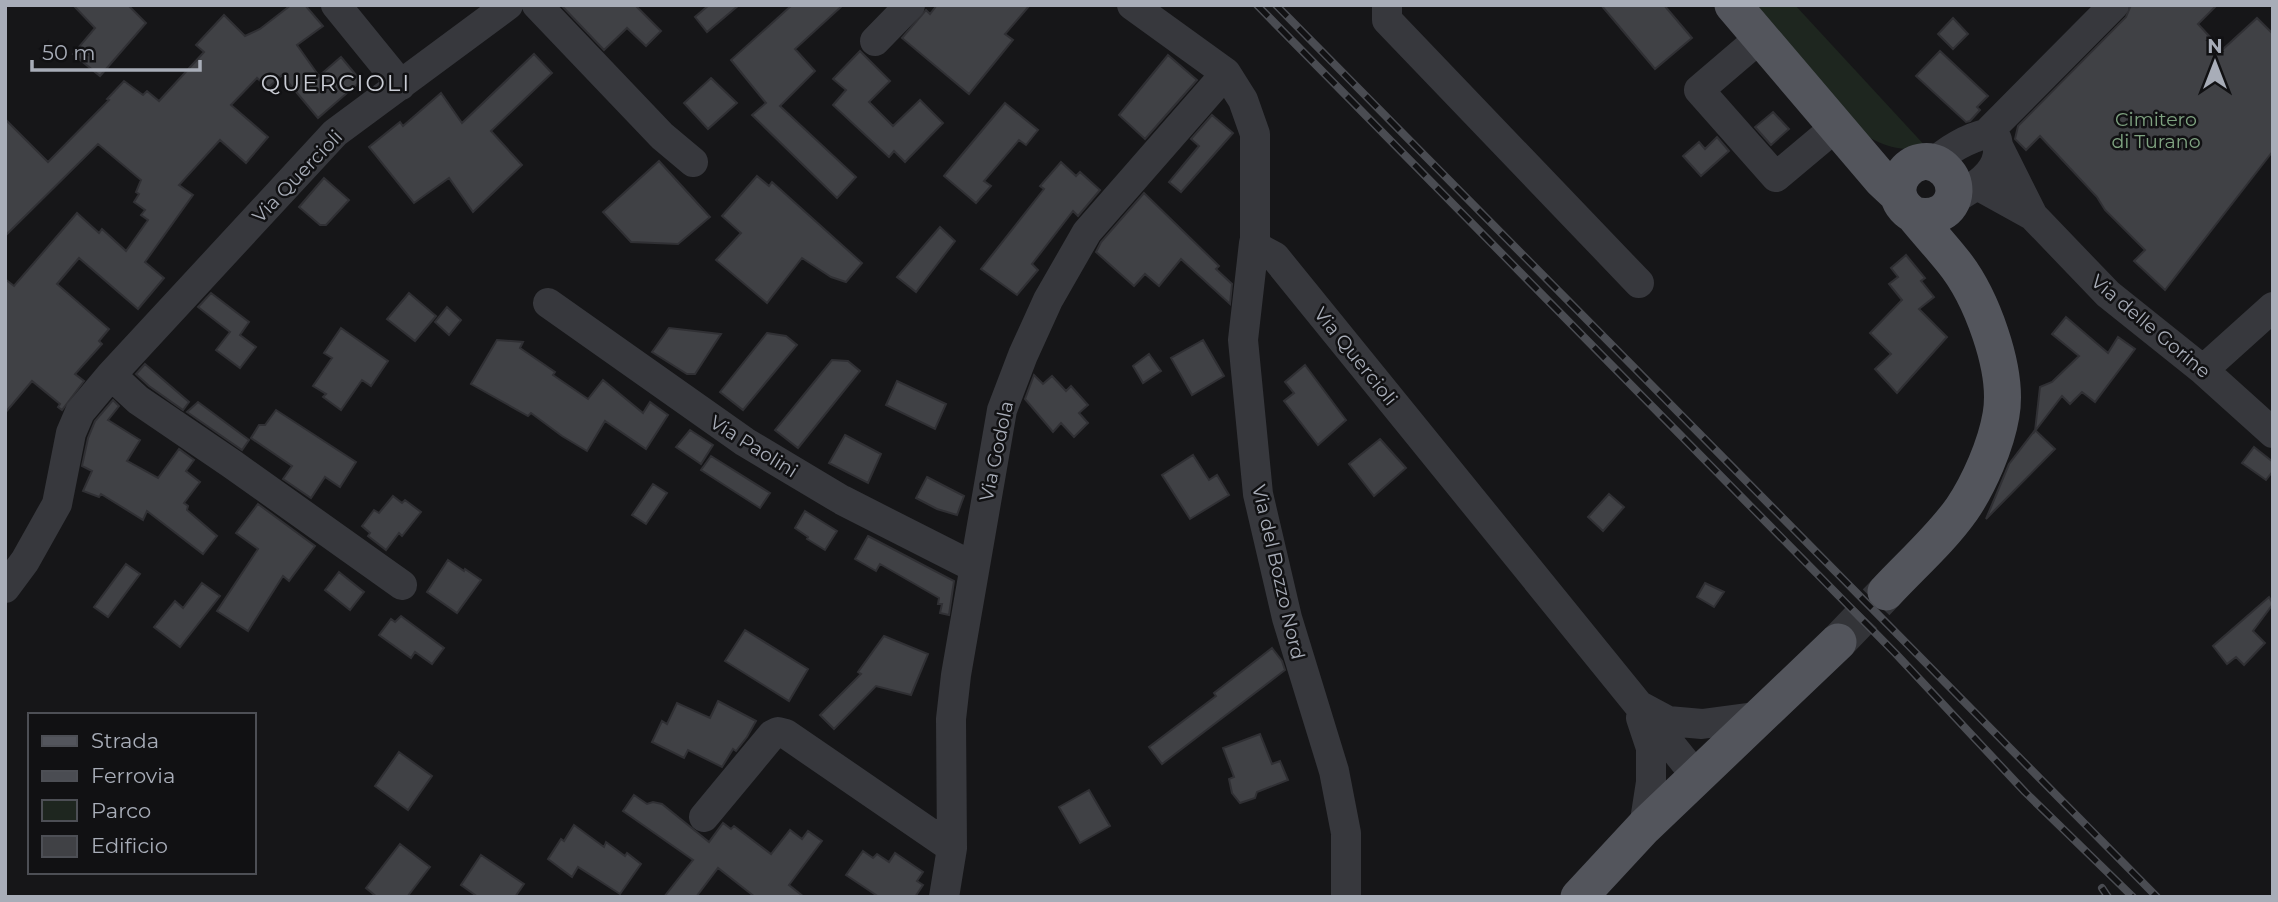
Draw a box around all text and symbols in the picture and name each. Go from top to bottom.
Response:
scale bar [32,28,200,72]
north arrow [2180,28,2250,98]
text: N [2207,35,2223,58]
text: 50 m [42,40,96,65]
district label: QUERCIOLI [261,69,411,97]
park label: Cimitero di Turano [2111,108,2201,153]
street label: Via Quercioli [248,125,347,227]
street label: Via delle Gorine [2086,270,2215,383]
street label: Via Quercioli [1309,303,1402,410]
street label: Via Godola [975,399,1018,503]
street label: Via Paolini [706,410,802,482]
street label: Via del Bozzo Nord [1247,483,1310,662]
legend [28,713,256,874]
text: Strada [91,728,159,753]
text: Ferrovia [91,763,175,788]
text: Parco [91,798,151,823]
text: Edificio [91,833,168,858]

